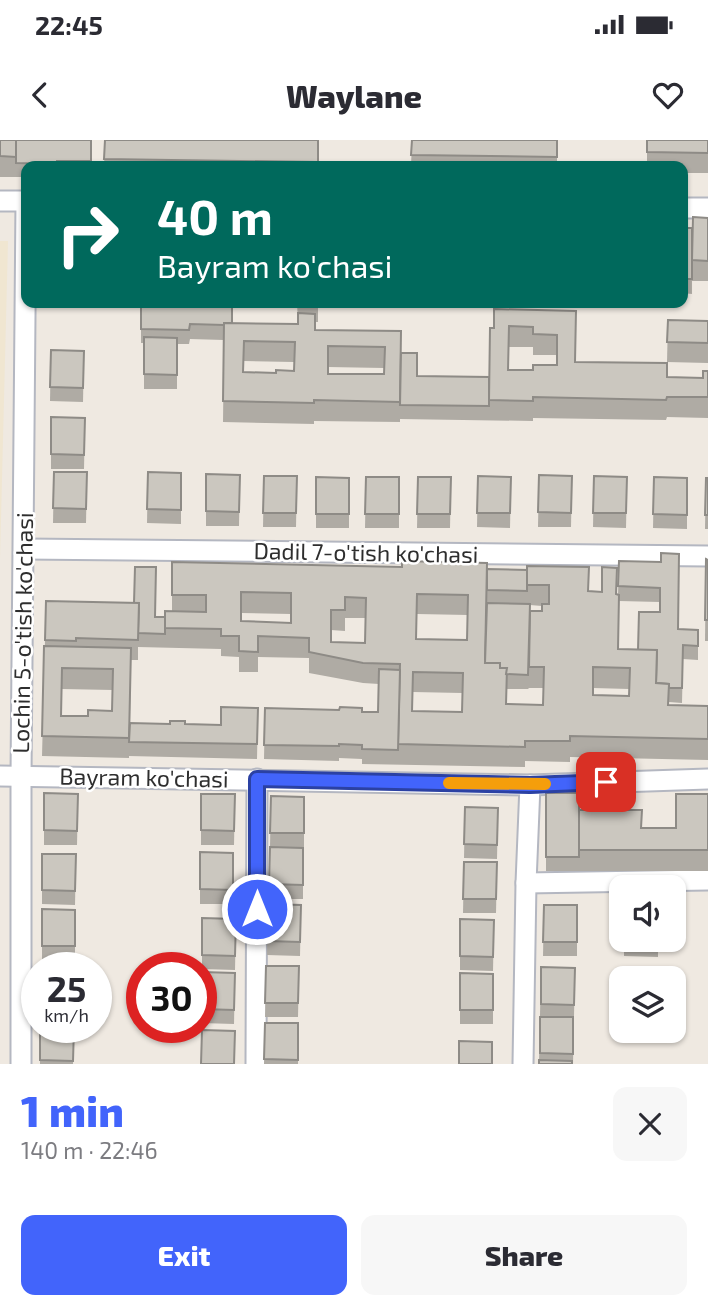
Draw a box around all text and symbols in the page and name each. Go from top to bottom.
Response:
text: 22:45 [35,9,103,40]
icon: back [21,76,59,114]
text: Waylane [286,76,422,114]
icon: heart [649,76,687,114]
text: 40 m [157,186,273,245]
icon: right [42,189,133,280]
text: Bayram ko'chasi [157,246,392,284]
street label: Lochin 5-o'tish ko'chasi [6,512,38,754]
street label: Dadil 7-o'tish ko'chasi [253,536,479,568]
pin [576,752,636,812]
street label: Bayram ko'chasi [59,762,229,792]
icon: arrive [587,763,625,801]
position arrow [220,872,294,946]
map controls [609,875,686,1043]
button: sound [609,875,686,952]
speed limit sign: 30 [126,952,217,1043]
button: layers [609,966,686,1043]
text: 25 [47,967,86,1009]
text: km/h [44,1004,89,1026]
text: 1 min [21,1085,124,1135]
button: close [613,1087,687,1161]
text: 140 m · 22:46 [21,1136,158,1164]
button: Exit [21,1215,347,1295]
button: Share [361,1215,687,1295]

